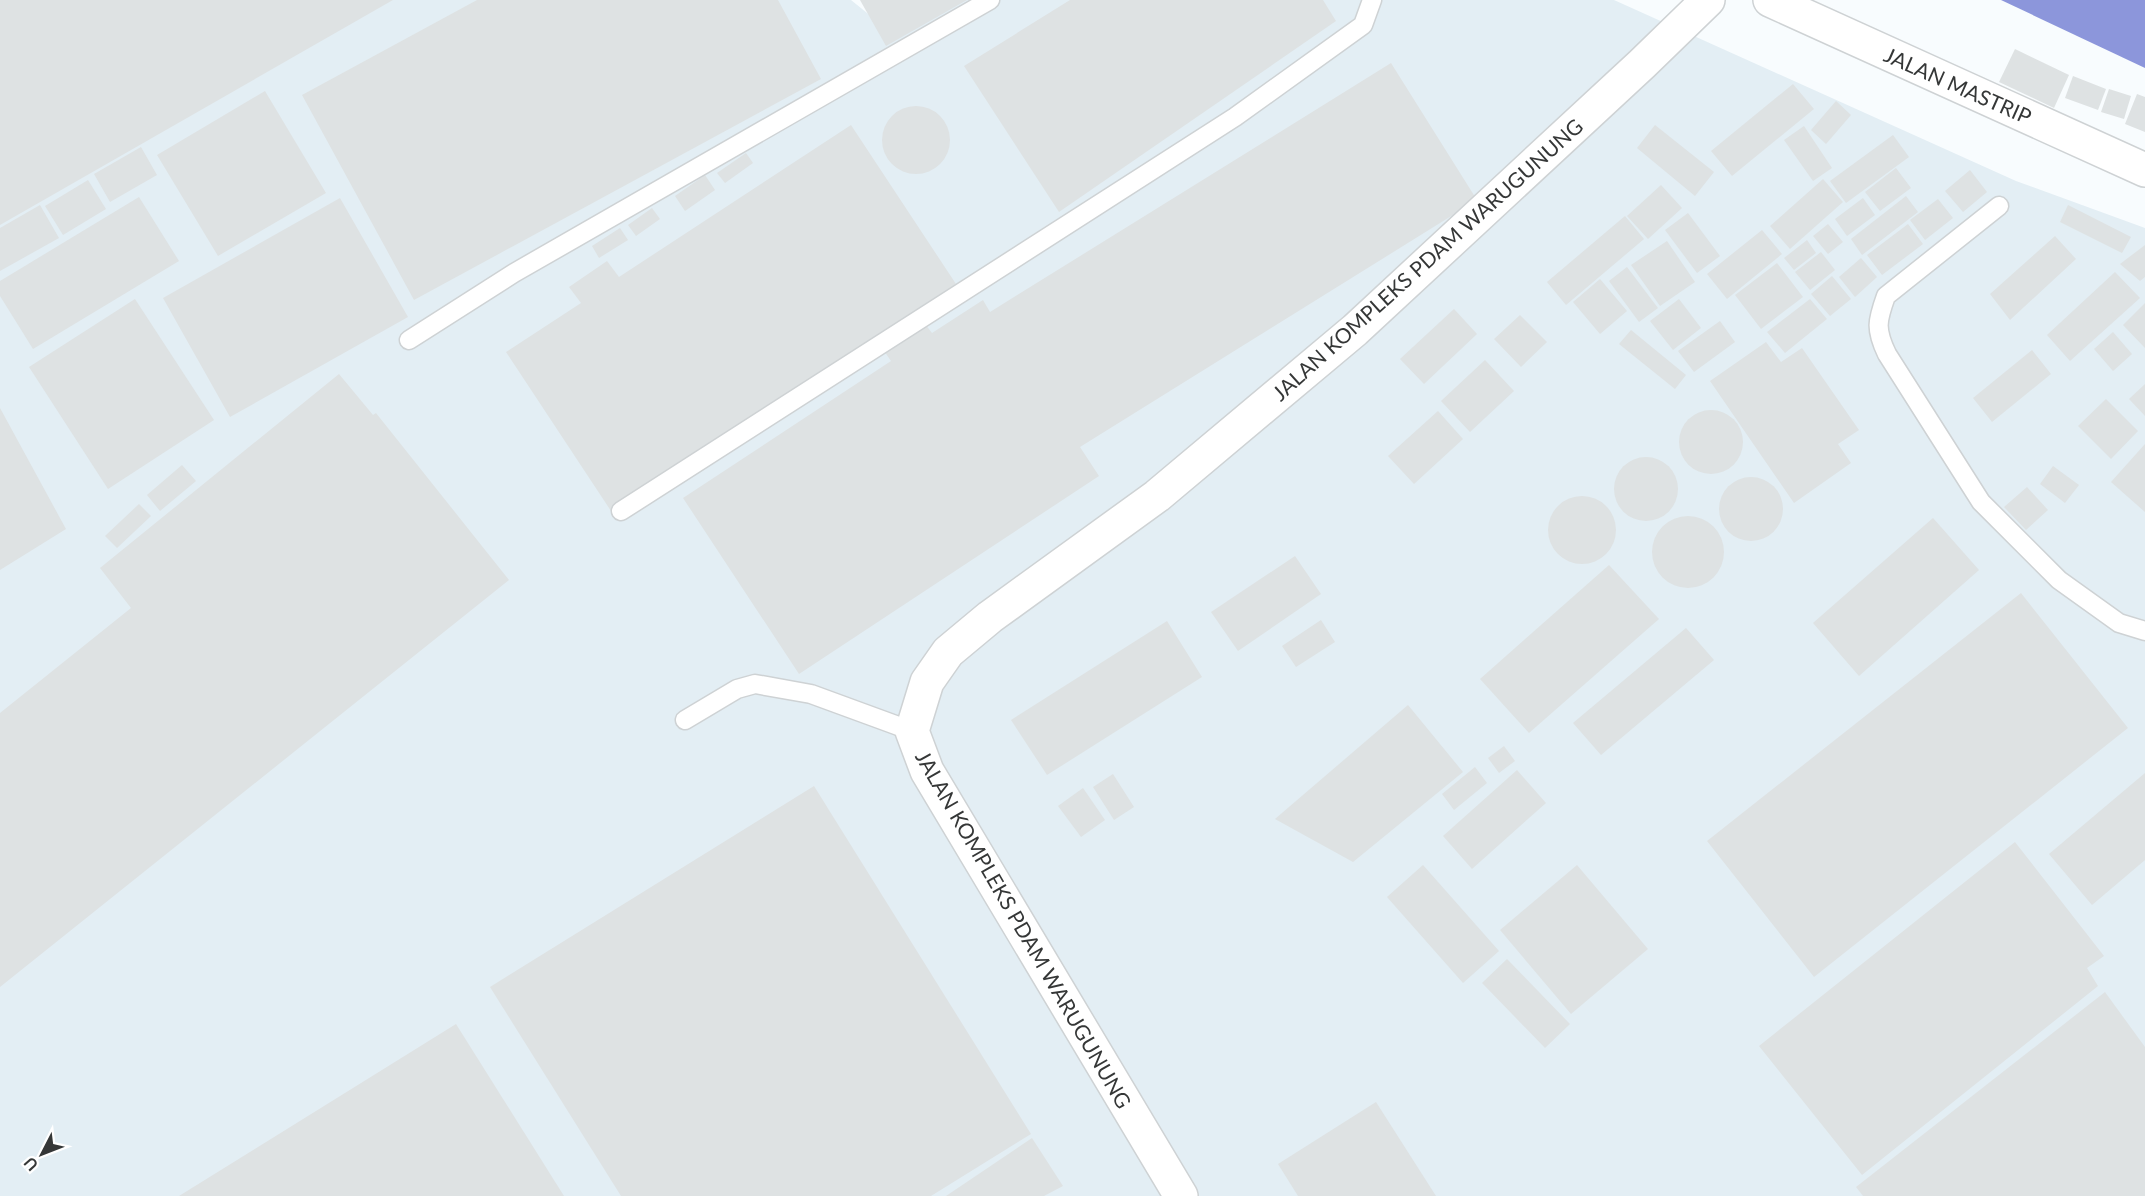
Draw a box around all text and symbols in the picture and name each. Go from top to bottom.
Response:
street label: JALAN MASTRIP [1881,41,2035,129]
street label: JALAN KOMPLEKS PDAM WARUGUNUNG [1267,113,1587,405]
street label: JALAN KOMPLEKS PDAM WARUGUNUNG [911,746,1137,1112]
north arrow [12,1124,72,1184]
text: U [19,1154,42,1175]

